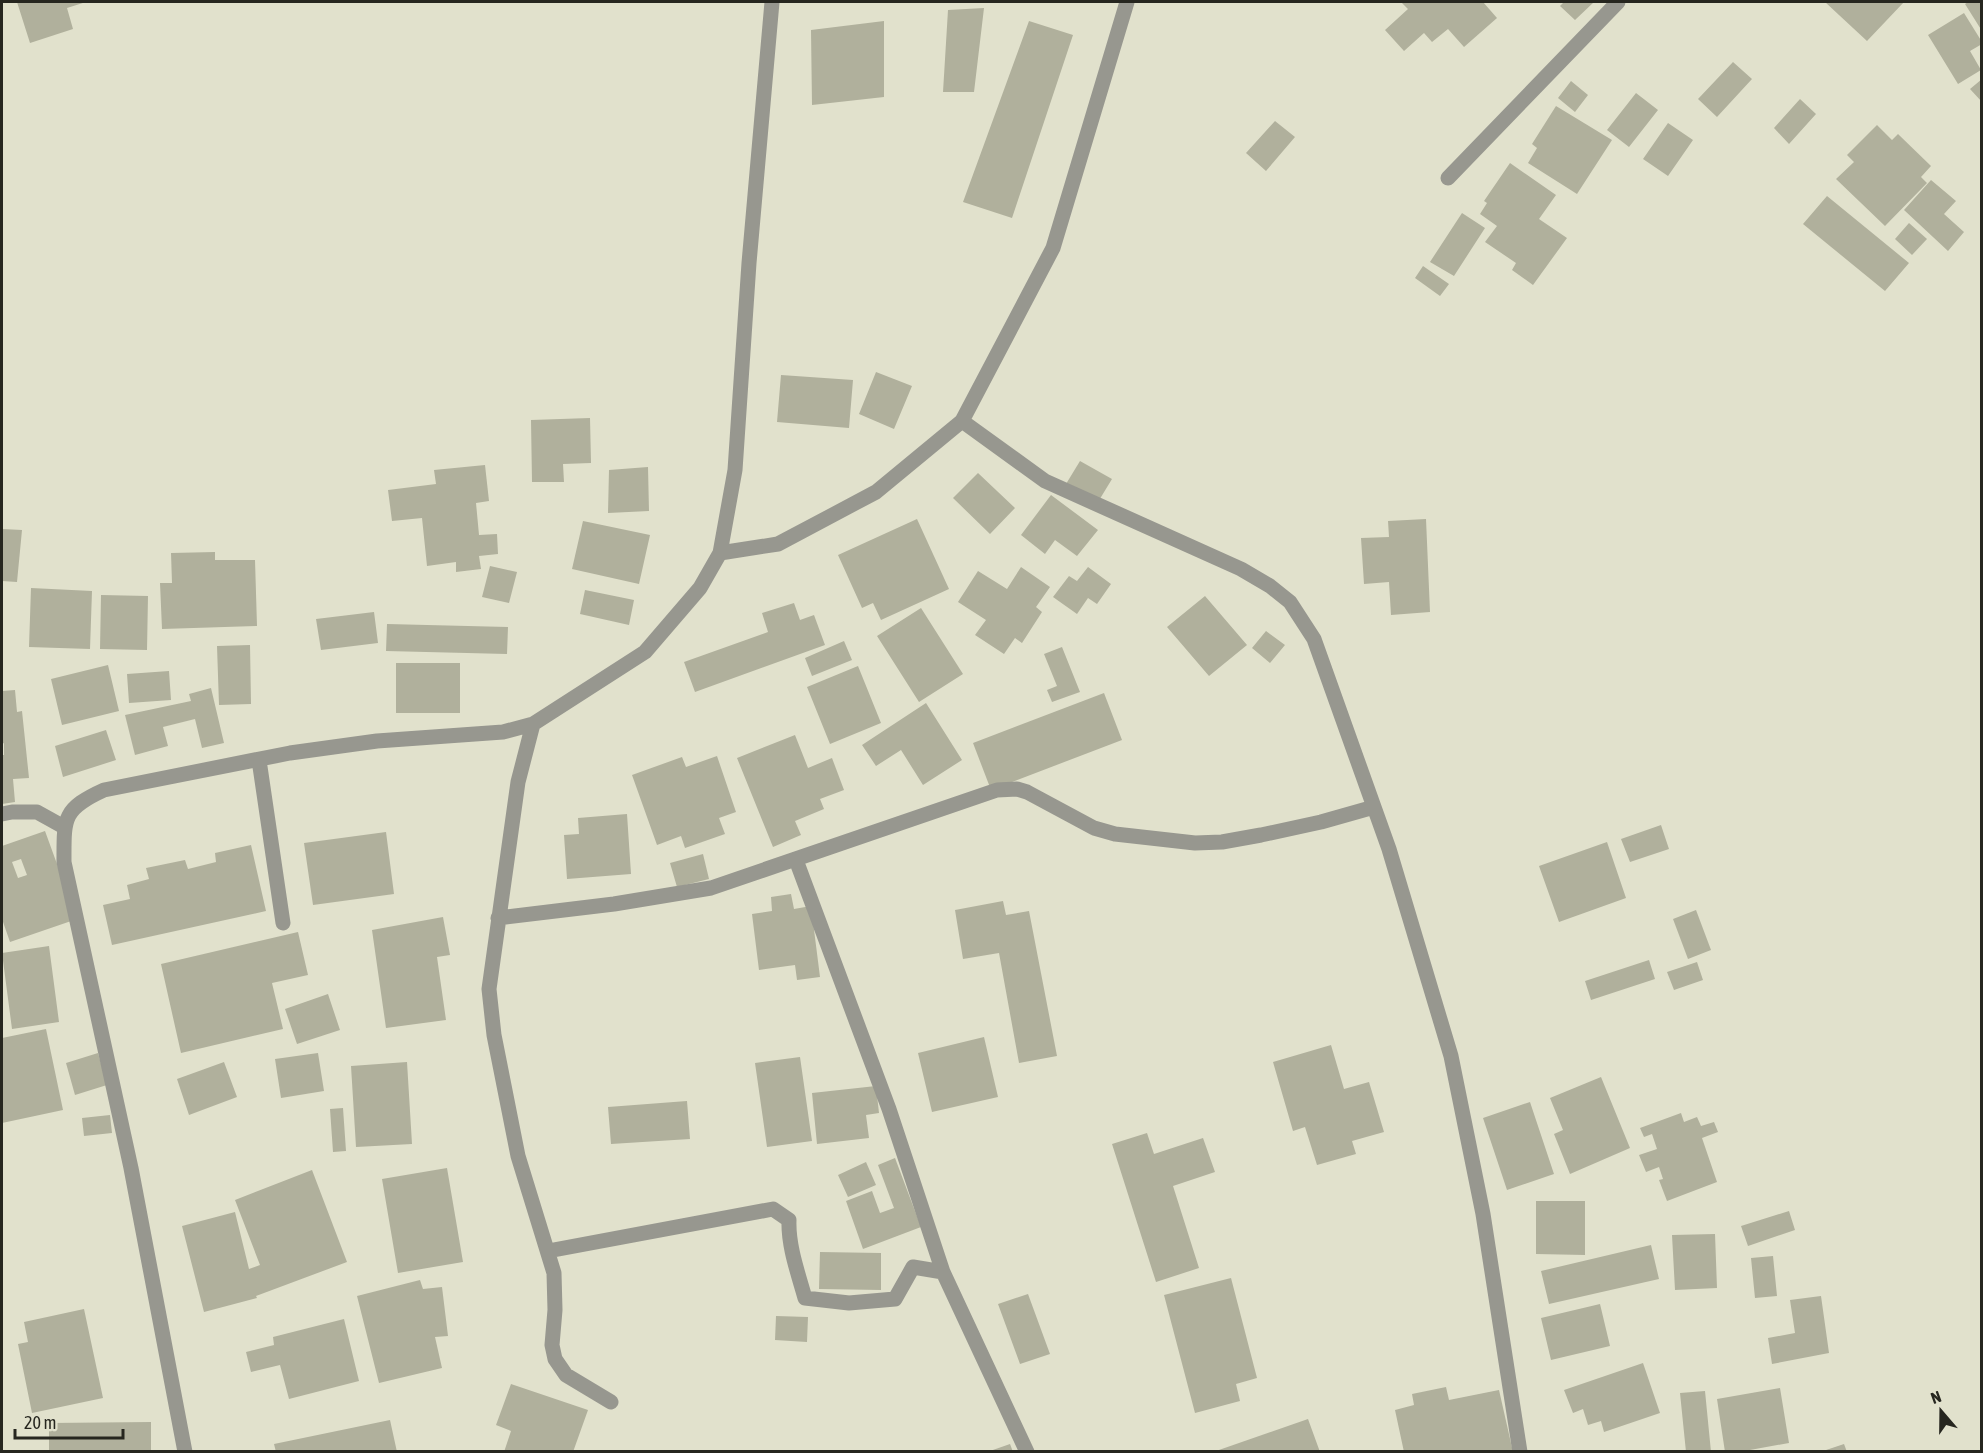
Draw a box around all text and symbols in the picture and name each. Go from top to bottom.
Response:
north arrow [1911,1381,1971,1441]
text: N [1928,1387,1943,1407]
scale bar [15,1402,123,1440]
text: 20 m [24,1412,56,1433]

